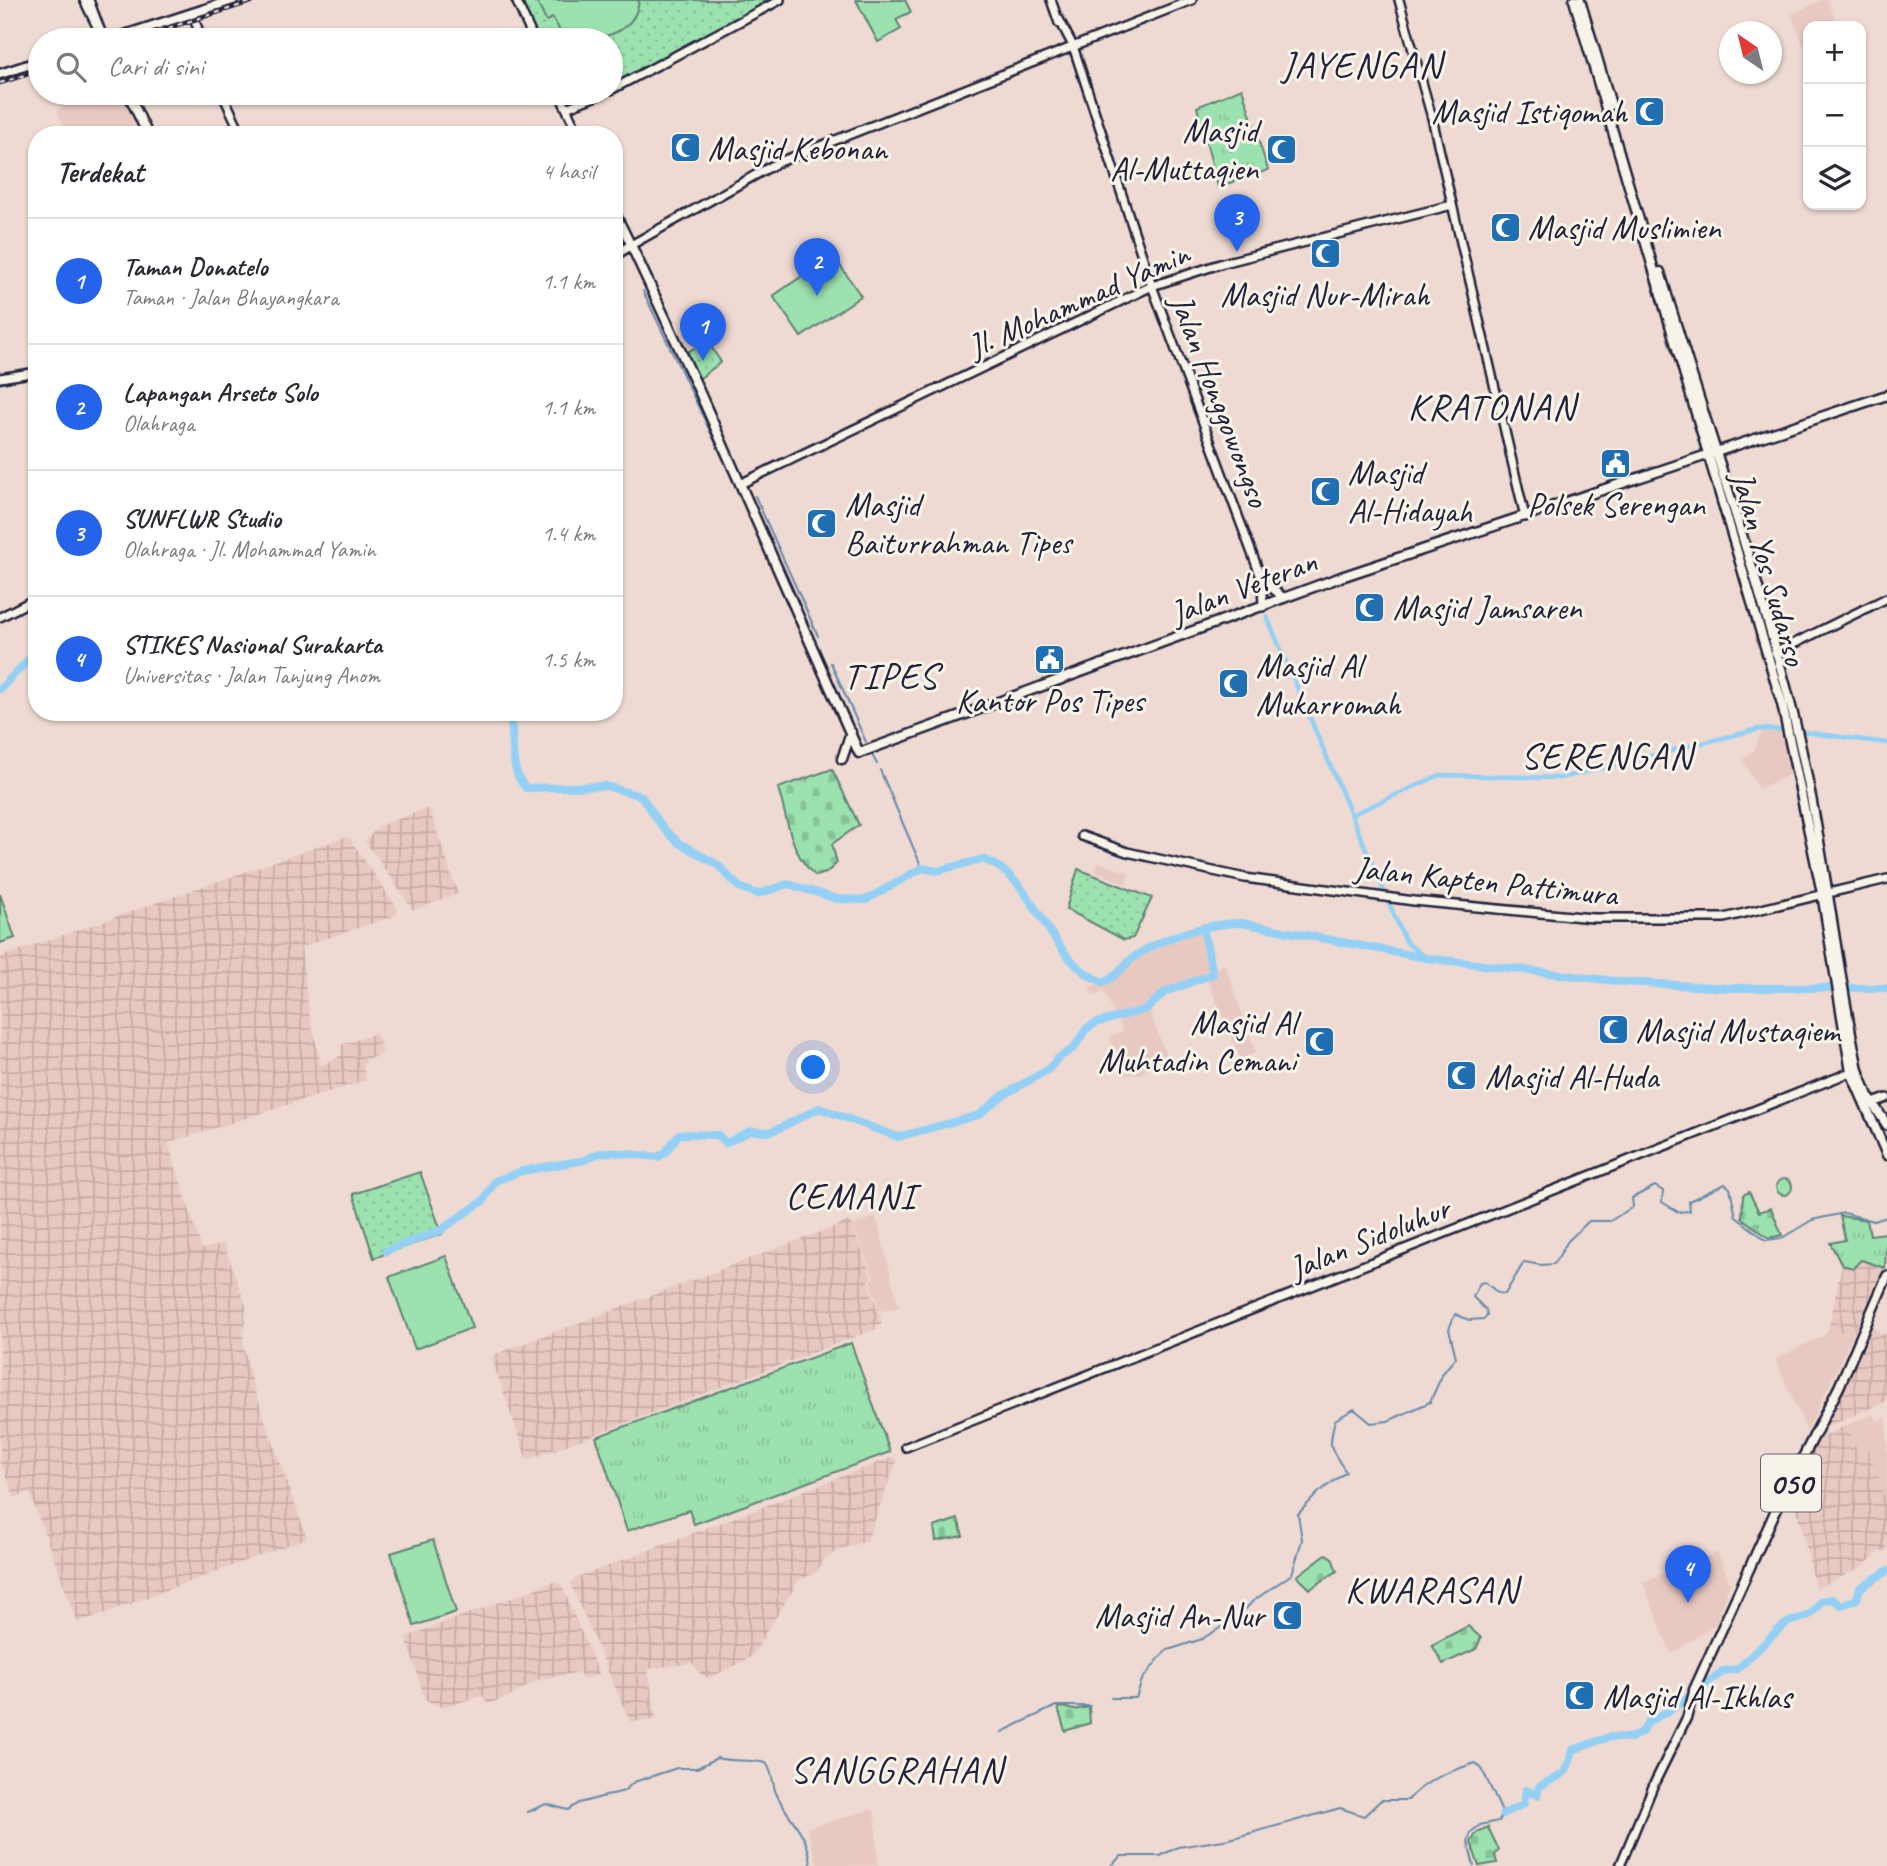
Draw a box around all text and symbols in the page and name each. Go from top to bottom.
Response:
north arrow [1719,21,1782,84]
map controls [1803,21,1866,210]
button: + [1803,21,1866,84]
search box [28,28,623,105]
district label: JAYENGAN [1279,41,1446,88]
icon: search [52,48,90,86]
text: Cari di sini [108,50,204,83]
button: − [1803,84,1866,147]
place label: Masjid Istiqomah [1432,91,1629,133]
mosque icon: Masjid Istiqomah [1633,94,1667,128]
place label: Masjid Al-Muttaqien [1110,110,1263,190]
place label: Masjid Kebonan [708,128,889,170]
mosque icon: Masjid Kebonan [668,131,702,165]
mosque icon: Masjid Al-Muttaqien [1264,132,1298,166]
button: layers [1803,147,1866,210]
text: Terdekat [56,153,144,191]
text: 4 hasil [542,157,595,186]
pin: 3 [1214,194,1260,252]
place label: Masjid Muslimien [1528,207,1722,249]
mosque icon: Masjid Muslimien [1488,210,1522,244]
street label: Jl. Mohammad Yamin [959,231,1198,368]
mosque icon: Masjid Nur-Mirah [1308,237,1342,271]
pin: 2 [794,238,840,296]
text: Taman Donatelo [123,250,267,283]
text: 1 [74,267,84,296]
text: 1.1 km [542,267,595,296]
place label: Masjid Nur-Mirah [1221,274,1431,316]
text: Taman · Jalan Bhayangkara [123,283,338,312]
street label: Jalan Honggowongso [1160,286,1280,514]
pin: 1 [680,303,726,361]
text: Lapangan Arseto Solo [123,376,318,409]
district label: KRATONAN [1408,383,1580,430]
text: 2 [74,393,84,422]
text: 1.1 km [542,393,595,422]
text: Olahraga [123,409,194,438]
public building icon: Polsek Serengan [1599,447,1633,481]
place label: Masjid Al-Hidayah [1348,452,1473,532]
street label: Jalan Yos Sudarso [1721,465,1817,671]
mosque icon: Masjid Al-Hidayah [1308,474,1342,508]
place label: Masjid Baiturrahman Tipes [845,484,1074,564]
place label: Polsek Serengan [1527,484,1706,526]
text: SUNFLWR Studio [123,502,281,535]
mosque icon: Masjid Baiturrahman Tipes [805,506,839,540]
text: 3 [74,519,84,548]
text: 1.4 km [542,519,595,548]
text: Olahraga · Jl. Mohammad Yamin [123,535,376,564]
street label: Jalan Veteran [1162,540,1323,635]
place label: Masjid Jamsaren [1393,587,1583,629]
mosque icon: Masjid Jamsaren [1353,590,1387,624]
text: STIKES Nasional Surakarta [123,628,382,661]
public building icon: Kantor Pos Tipes [1033,643,1067,677]
text: 4 [74,645,84,674]
text: 1.5 km [542,645,595,674]
place label: Masjid Al Mukarromah [1256,645,1403,725]
district label: TIPES [843,652,944,699]
text: Universitas · Jalan Tanjung Anom [123,661,380,690]
mosque icon: Masjid Al Mukarromah [1216,667,1250,701]
place label: Kantor Pos Tipes [956,680,1147,722]
district label: SERENGAN [1521,732,1697,779]
street label: Jalan Kapten Pattimura [1350,846,1621,916]
place label: Masjid Al Muhtadin Cemani [1098,1002,1301,1082]
place label: Masjid Mustaqiem [1636,1010,1842,1052]
mosque icon: Masjid Mustaqiem [1596,1013,1630,1047]
mosque icon: Masjid Al Muhtadin Cemani [1302,1024,1336,1058]
your location [796,1050,830,1084]
place label: Masjid Al-Huda [1485,1056,1660,1098]
mosque icon: Masjid Al-Huda [1445,1059,1479,1093]
district label: CEMANI [786,1172,923,1219]
street label: Jalan Sidoluhur [1281,1186,1459,1290]
road number: 050 [1761,1454,1821,1512]
pin: 4 [1665,1545,1711,1603]
district label: KWARASAN [1345,1566,1523,1613]
place label: Masjid An-Nur [1095,1595,1267,1637]
mosque icon: Masjid An-Nur [1270,1598,1304,1632]
place label: Masjid Al-Ikhlas [1603,1676,1794,1718]
mosque icon: Masjid Al-Ikhlas [1563,1679,1597,1713]
district label: SANGGRAHAN [790,1746,1008,1793]

